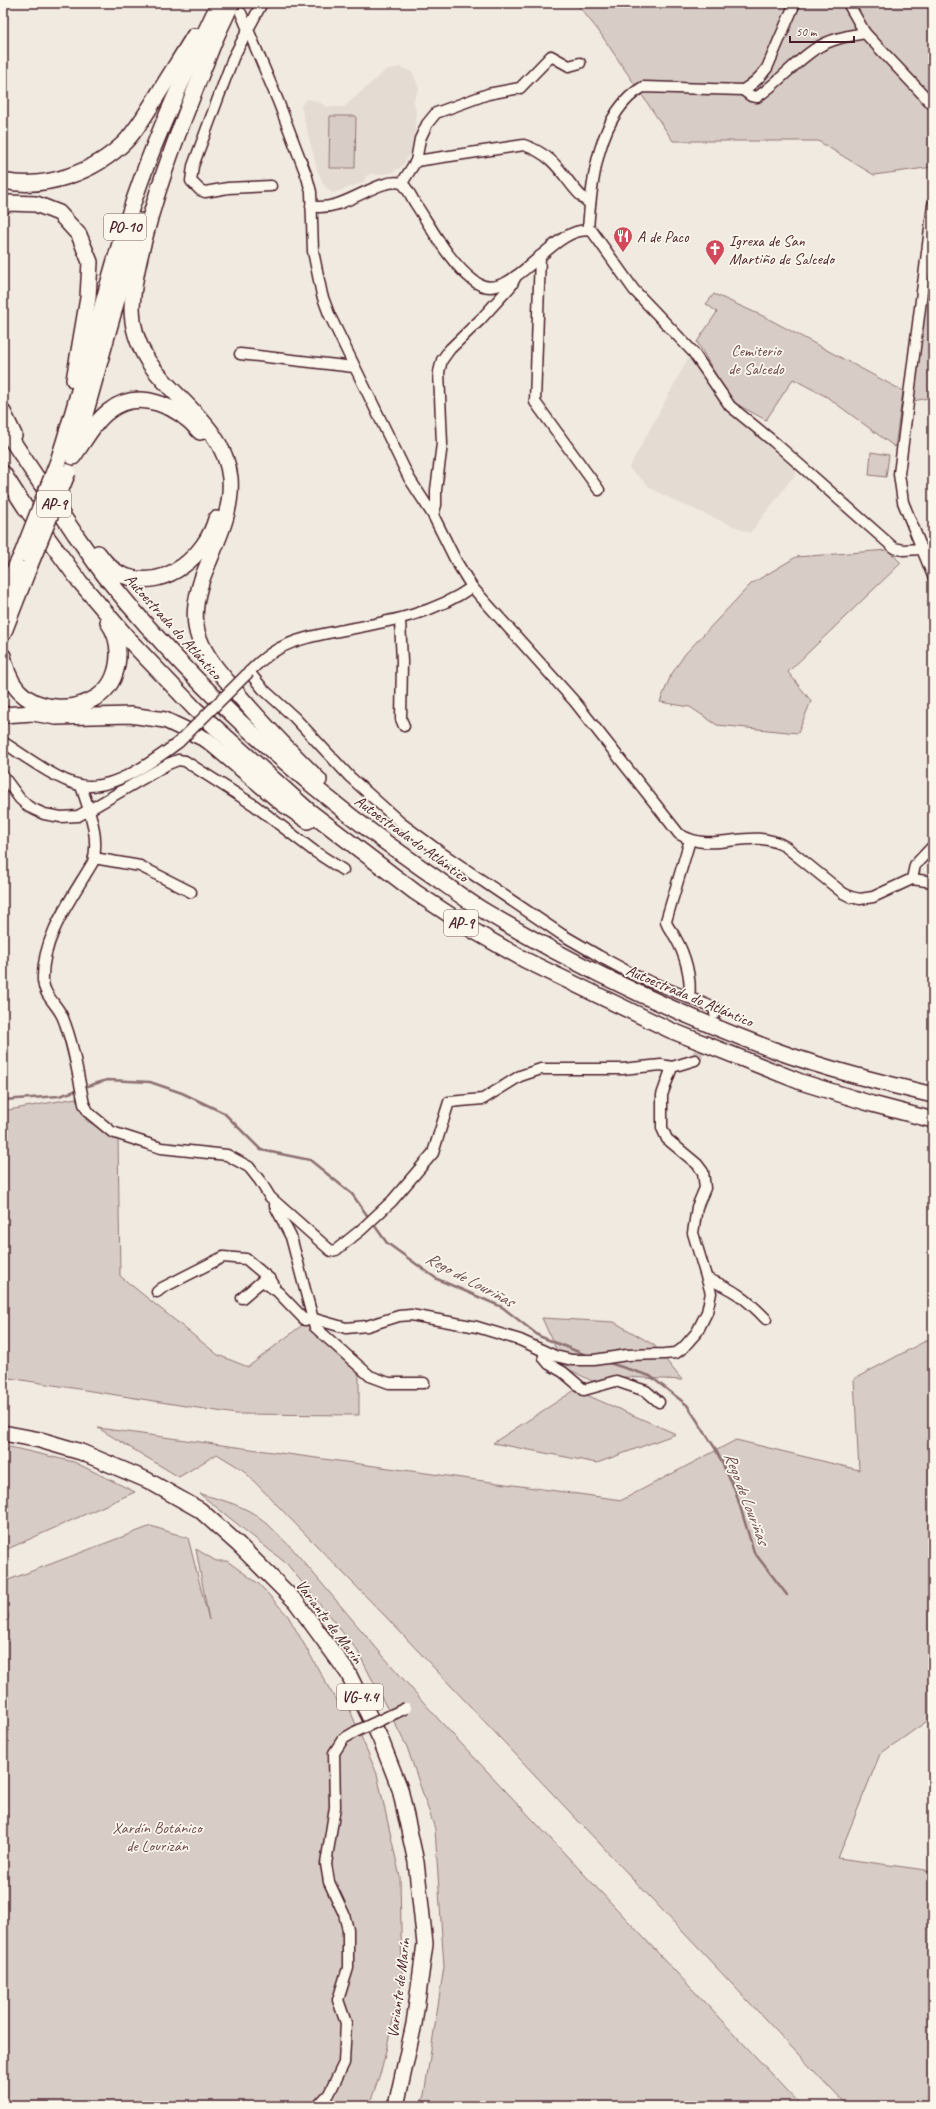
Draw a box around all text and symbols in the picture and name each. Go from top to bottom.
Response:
scale bar [790,18,854,44]
text: 50 m [796,24,818,40]
road number: PO-10 [104,214,146,240]
restaurant icon: A de Paco [612,225,634,253]
place label: A de Paco [637,227,690,247]
place label: Igrexa de San Martiño de Salcedo [729,231,836,269]
church icon: Igrexa de San Martiño de Salcedo [704,238,726,266]
park label: Cemiterio de Salcedo [728,341,785,379]
road number: AP-9 [37,491,71,517]
street label: Autoestrada do Atlántico [120,569,228,686]
street label: Autoestrada do Atlántico [351,791,474,888]
road number: AP-9 [444,910,478,936]
street label: Autoestrada do Atlántico [623,960,758,1033]
water label: Rego de Louriñas [422,1247,520,1313]
water label: Rego de Louriñas [719,1449,775,1550]
street label: Variante de Marín [291,1576,368,1668]
road number: VG-4.4 [337,1684,383,1710]
park label: Xardín Botánico de Lourizán [112,1818,204,1856]
street label: Variante de Marín [383,1936,415,2039]

